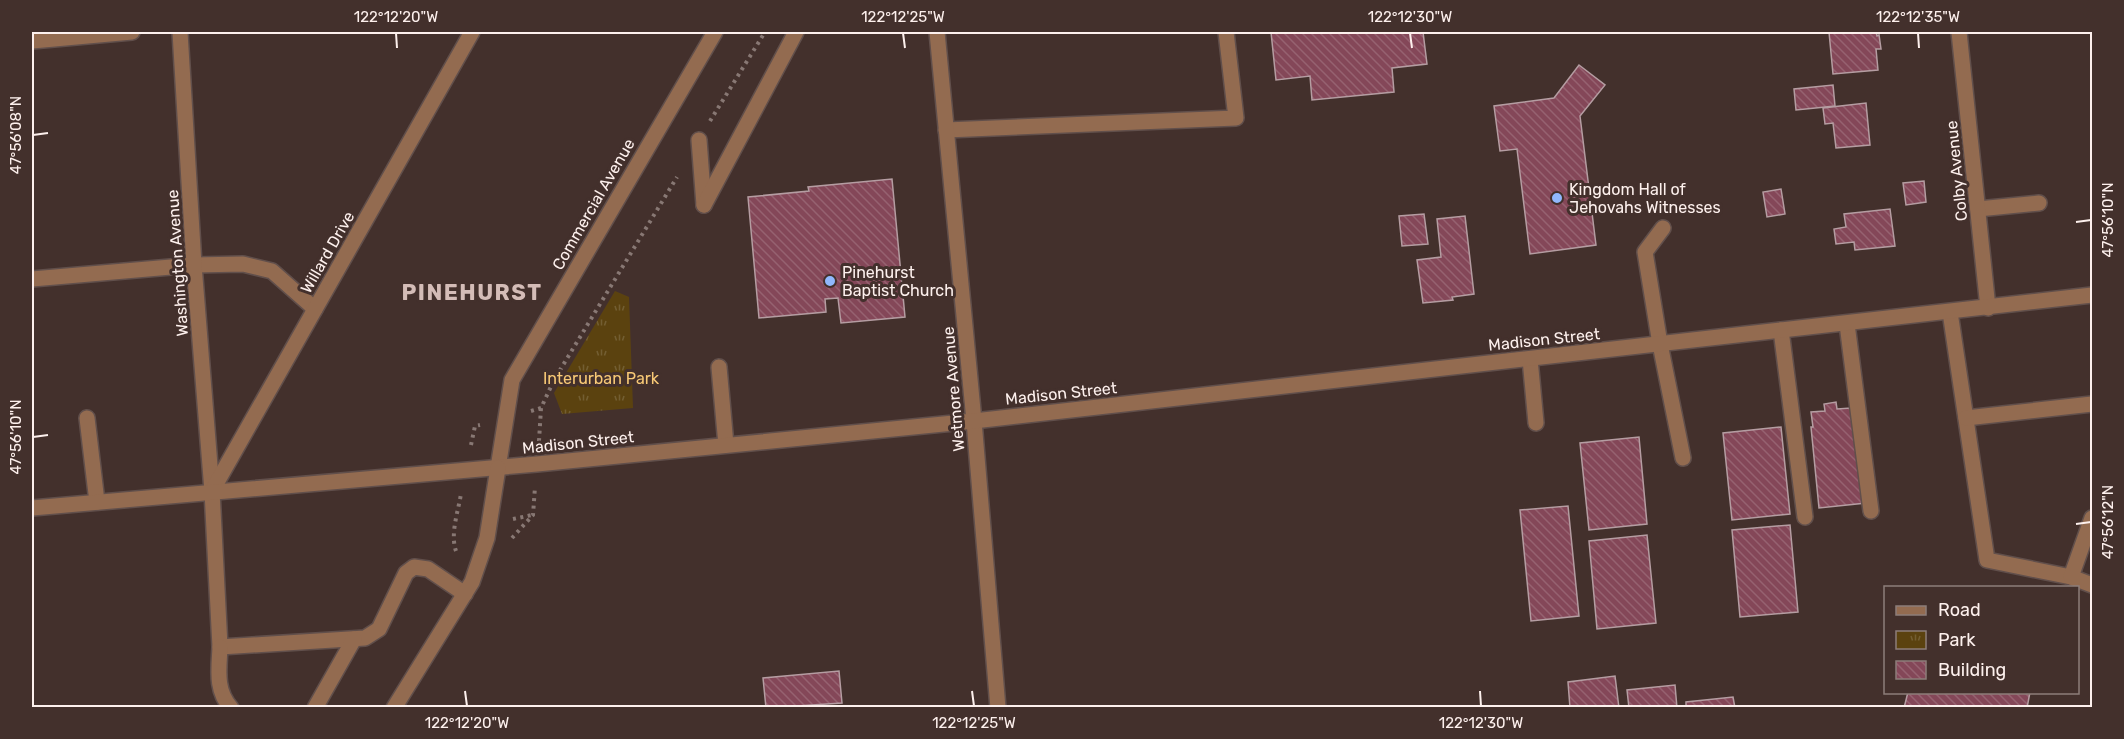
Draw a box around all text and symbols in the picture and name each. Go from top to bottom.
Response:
text: 122°12'20"W [354,8,438,26]
text: 122°12'25"W [861,8,945,26]
text: 122°12'30"W [1368,8,1452,26]
text: 122°12'35"W [1876,8,1960,26]
text: 47°56'08"N [7,96,25,174]
street label: Colby Avenue [1942,120,1971,222]
street label: Commercial Avenue [548,135,639,273]
place label: Kingdom Hall of Jehovahs Witnesses [1569,180,1721,217]
text: 47°56'10"N [2099,182,2117,258]
street label: Washington Avenue [163,189,192,337]
marker: Kingdom Hall of Jehovahs Witnesses [1550,191,1564,205]
street label: Willard Drive [296,208,358,296]
place label: Pinehurst Baptist Church [842,263,954,300]
marker: Pinehurst Baptist Church [823,274,837,288]
district label: PINEHURST [401,279,543,306]
street label: Madison Street [1487,324,1601,355]
street label: Wetmore Avenue [939,326,968,452]
park label: Interurban Park [543,369,660,388]
street label: Madison Street [1004,378,1118,409]
text: 47°56'10"N [7,399,25,475]
street label: Madison Street [521,427,635,458]
text: 47°56'12"N [2099,485,2117,559]
legend [1884,586,2079,694]
text: Road [1938,599,1981,621]
text: Park [1938,629,1976,651]
text: Building [1938,659,2006,681]
text: 122°12'20"W [425,714,509,732]
text: 122°12'25"W [932,714,1016,732]
text: 122°12'30"W [1439,714,1523,732]

